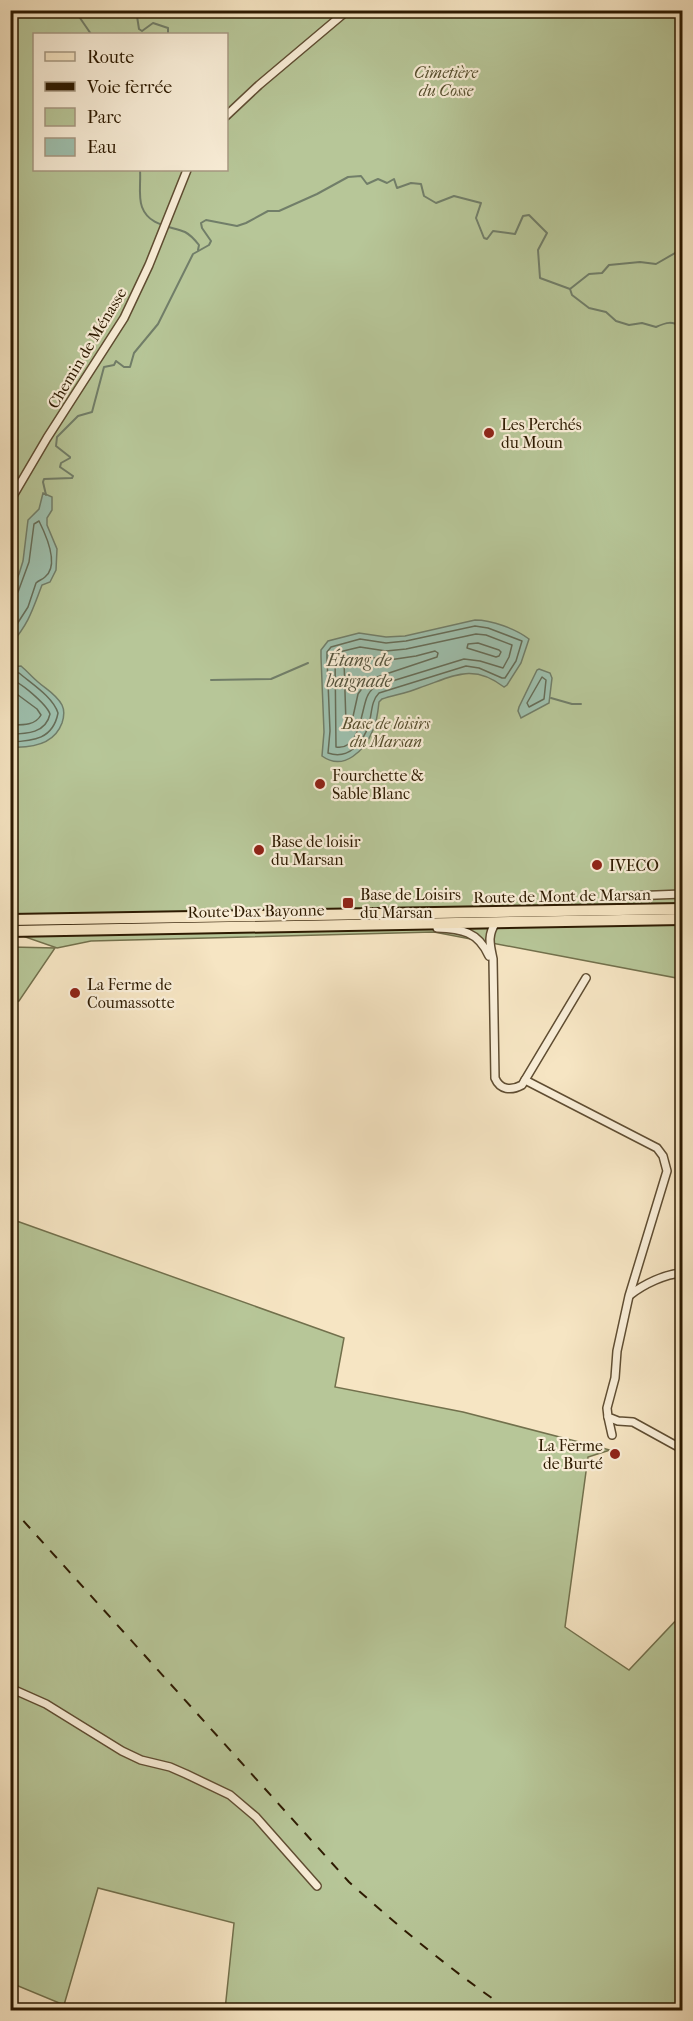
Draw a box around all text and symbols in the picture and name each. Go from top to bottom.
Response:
legend [33,33,228,171]
text: Route [87,47,134,68]
park label: Cimetière du Cosse [414,63,479,100]
text: Voie ferrée [86,77,172,98]
text: Parc [87,107,122,128]
text: Eau [87,137,116,158]
street label: Chemin de Ménasse [44,284,131,412]
place label: Les Perchés du Moun [501,415,582,452]
marker: Les Perchés du Moun [482,426,496,440]
water label: Étang de baignade [326,648,393,692]
park label: Base de loisirs du Marsan [341,714,431,751]
place label: Fourchette & Sable Blanc [332,766,424,803]
marker: Fourchette & Sable Blanc [313,777,327,791]
place label: Base de loisir du Marsan [271,832,361,869]
marker: Base de loisir du Marsan [252,843,266,857]
place label: IVECO [609,856,659,875]
marker: IVECO [590,858,604,872]
place label: Base de Loisirs du Marsan [360,885,461,922]
street label: Route de Mont de Marsan [473,885,652,907]
marker: Base de Loisirs du Marsan [341,896,355,910]
street label: Route Dax Bayonne [187,900,325,922]
place label: La Ferme de Coumassotte [87,975,175,1012]
marker: La Ferme de Coumassotte [68,986,82,1000]
place label: La Ferme de Burté [538,1436,603,1473]
marker: La Ferme de Burté [608,1447,622,1461]

